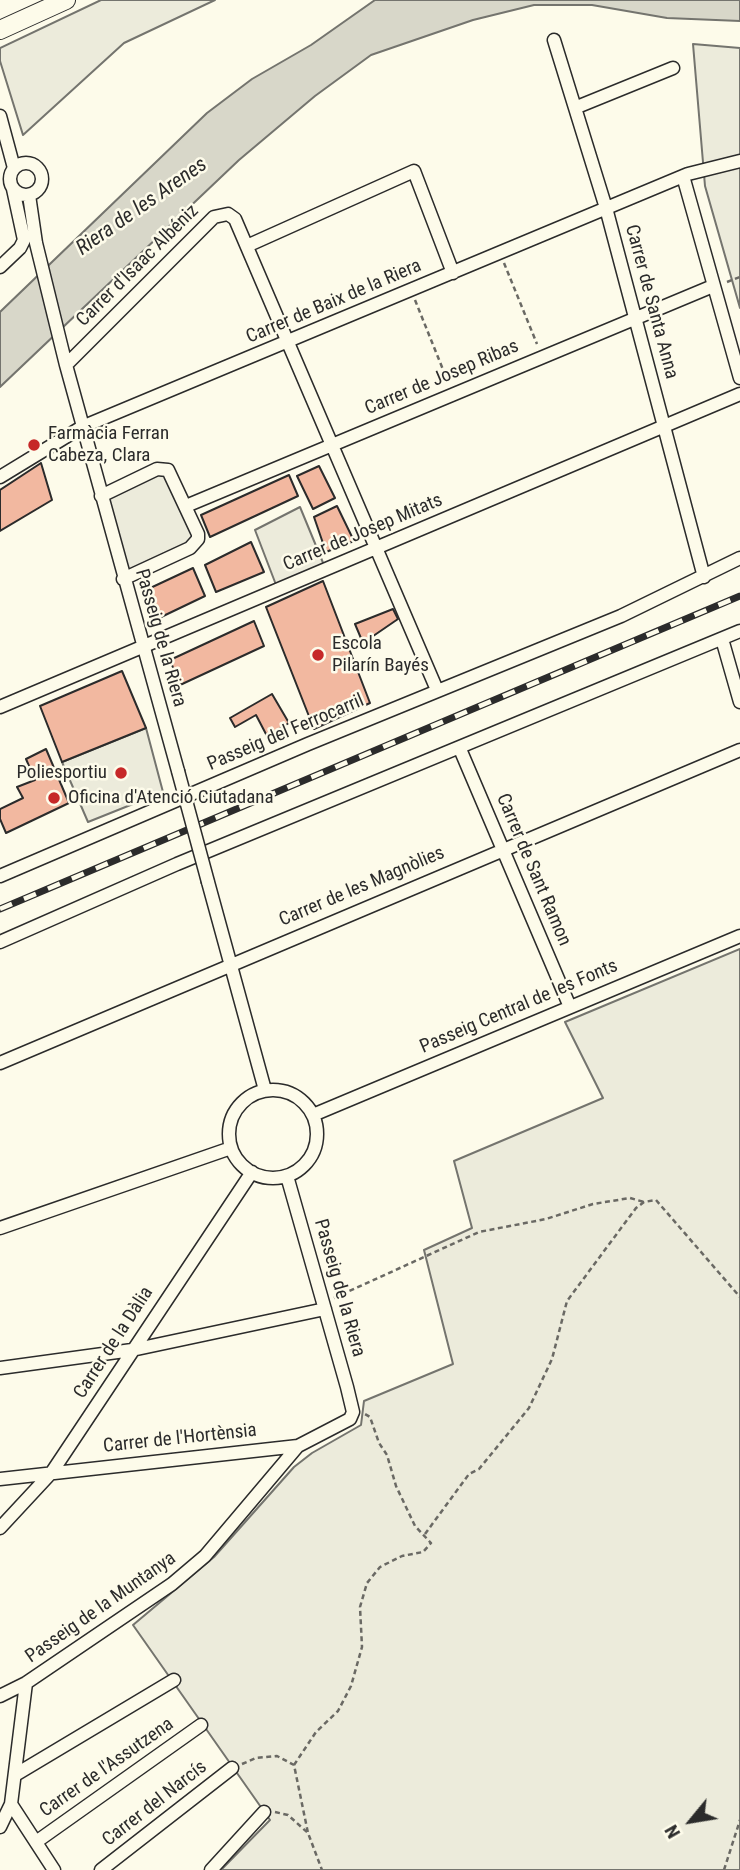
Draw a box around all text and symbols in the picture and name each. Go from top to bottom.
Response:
water label: Riera de les Arenes [72,152,212,262]
street label: Carrer d'Isaac Albéniz [72,200,204,332]
street label: Carrer de Santa Anna [619,222,683,382]
street label: Carrer de Baix de la Riera [243,255,425,349]
street label: Carrer de Josep Ribas [362,335,522,421]
place label: Farmàcia Ferran Cabeza, Clara [48,423,169,467]
marker: Farmàcia Ferran Cabeza, Clara [26,437,42,453]
street label: Carrer de Josep Mitats [280,489,446,577]
street label: Passeig de la Riera [129,566,191,710]
place label: Escola Pilarín Bayés [332,633,429,677]
marker: Escola Pilarín Bayés [310,647,326,663]
street label: Passeig del Ferrocarril [204,690,368,776]
place label: Poliesportiu [16,762,107,784]
marker: Poliesportiu [113,765,129,781]
place label: Oficina d'Atenció Ciutadana [68,787,274,809]
marker: Oficina d'Atenció Ciutadana [46,790,62,806]
street label: Carrer de Sant Ramon [491,790,575,950]
street label: Carrer de les Magnòlies [276,842,448,932]
street label: Passeig Central de les Fonts [417,955,621,1059]
street label: Passeig de la Riera [308,1216,370,1360]
street label: Carrer de la Dàlia [69,1283,159,1403]
street label: Carrer de l'Hortènsia [102,1420,258,1458]
street label: Passeig de la Muntanya [22,1548,180,1668]
street label: Carrer de l'Assutzena [36,1713,178,1823]
street label: Carrer del Narcís [98,1756,212,1852]
north arrow [656,1786,726,1856]
text: N [660,1821,685,1843]

